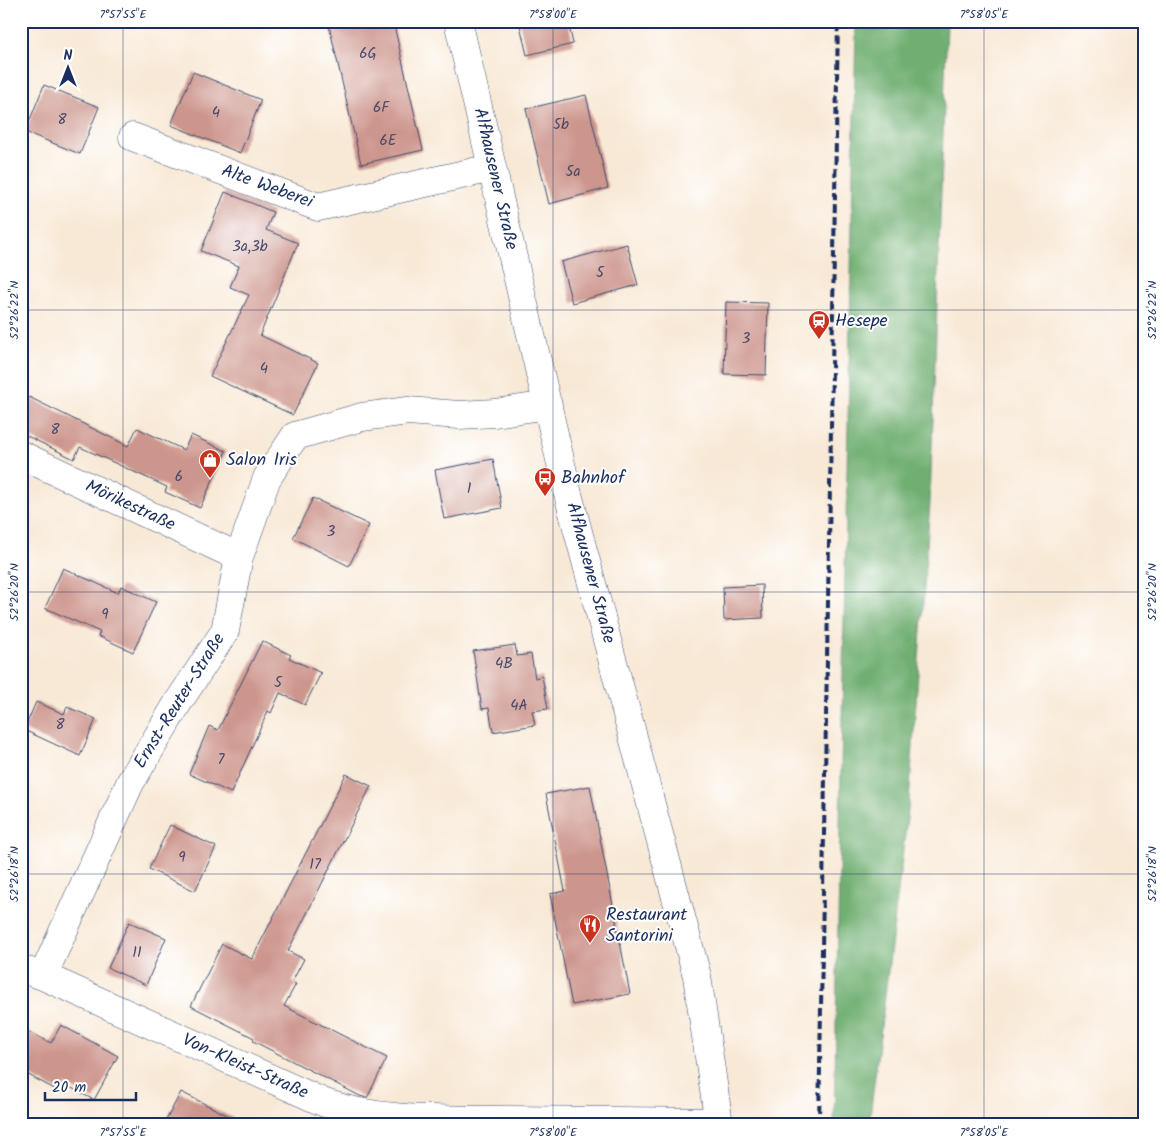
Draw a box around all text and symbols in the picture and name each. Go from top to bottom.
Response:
text: 7°57'55"E [99,5,148,24]
text: 7°58'00"E [529,5,578,24]
text: 7°58'05"E [960,5,1009,24]
north arrow [42,42,92,92]
house number: 6G [359,42,377,66]
text: N [64,45,73,67]
house number: 6F [373,96,390,120]
house number: 4 [212,101,220,125]
street label: Alfhausener Straße [465,105,525,253]
house number: 8 [57,108,67,132]
house number: 5b [553,113,569,137]
house number: 6E [379,129,398,153]
street label: Alte Weberei [217,157,318,217]
house number: 5a [565,160,581,184]
house number: 3a,3b [232,235,268,259]
house number: 5 [596,261,605,285]
text: 52°26'22"N [5,281,24,339]
text: 52°26'22"N [1143,281,1162,339]
place label: Hesepe [835,307,888,336]
station icon: Hesepe [807,309,831,340]
house number: 3 [742,327,751,351]
house number: 4 [260,357,268,381]
house number: 8 [50,418,60,442]
place label: Salon Iris [226,446,297,475]
shop icon: Salon Iris [198,448,222,479]
place label: Bahnhof [561,464,627,493]
house number: 6 [175,465,183,489]
bus stop icon: Bahnhof [533,466,557,497]
street label: Mörikestraße [80,472,180,540]
house number: 1 [467,477,472,501]
street label: Alfhausener Straße [557,499,623,647]
house number: 3 [327,520,336,544]
text: 52°26'20"N [5,563,24,621]
text: 52°26'20"N [1143,563,1162,621]
house number: 9 [101,603,109,627]
street label: Ernst-Reuter-Straße [127,628,233,774]
house number: 4B [495,652,513,676]
house number: 5 [274,671,283,695]
house number: 4A [510,694,528,718]
house number: 8 [55,713,65,737]
house number: 7 [218,748,226,772]
text: 52°26'18"N [5,846,24,902]
house number: 9 [178,846,186,870]
text: 52°26'18"N [1143,846,1162,902]
house number: 17 [309,853,322,877]
place label: Restaurant Santorini [606,901,688,951]
restaurant icon: Restaurant Santorini [578,913,602,944]
house number: 11 [132,941,142,965]
street label: Von-Kleist-Straße [177,1026,313,1108]
scale bar [45,1070,136,1102]
text: 20 m [52,1076,86,1100]
text: 7°57'55"E [99,1123,148,1142]
text: 7°58'00"E [529,1123,578,1142]
text: 7°58'05"E [960,1123,1009,1142]

